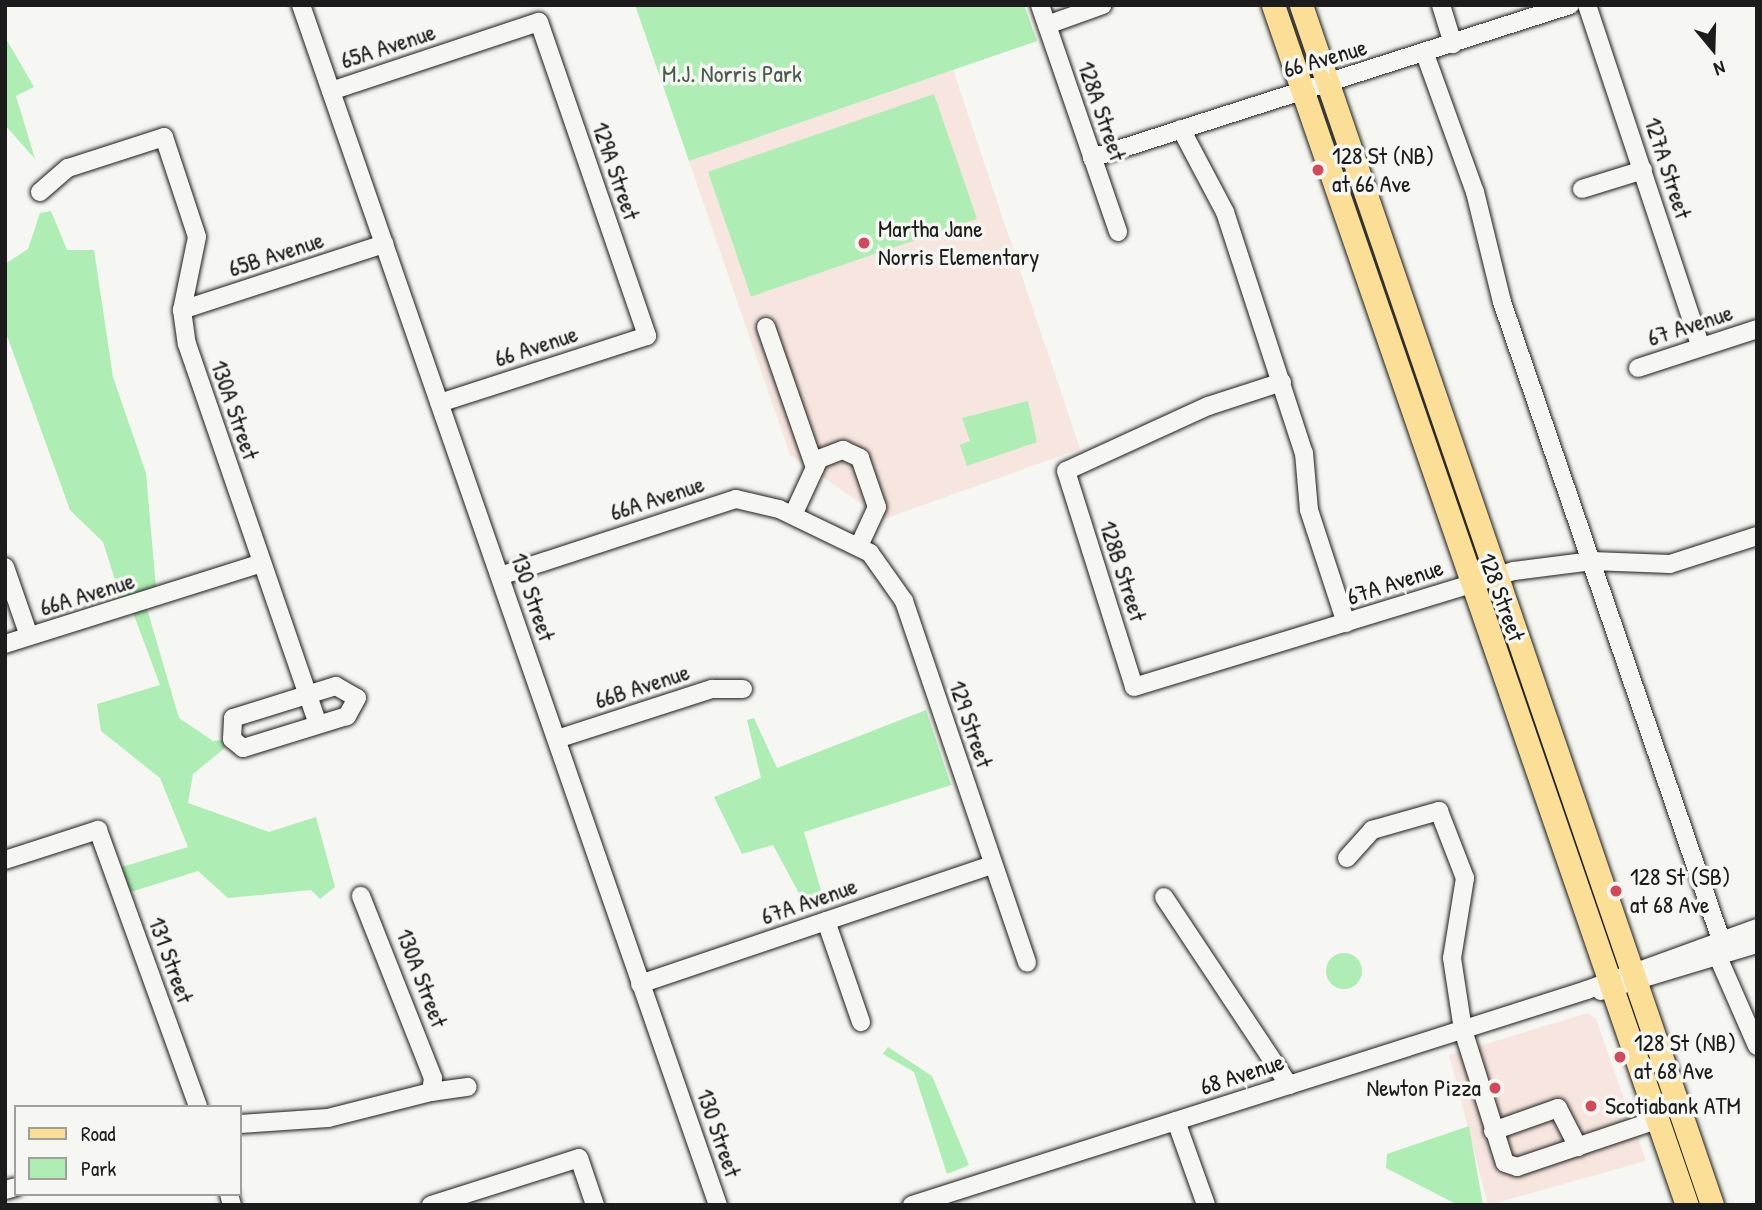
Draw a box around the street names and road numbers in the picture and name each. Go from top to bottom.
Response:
street label: 65A Avenue [337,17,439,75]
street label: 66 Avenue [1280,32,1370,84]
street label: 128A Street [1072,57,1132,165]
street label: 127A Street [1638,114,1698,222]
street label: 129A Street [586,118,646,224]
street label: 65B Avenue [225,225,327,283]
street label: 67 Avenue [1644,298,1736,352]
street label: 66 Avenue [491,319,581,373]
street label: 130A Street [205,356,265,464]
street label: 66A Avenue [606,469,708,527]
street label: 128B Street [1093,517,1153,625]
street label: 130 Street [504,549,562,645]
street label: 128 Street [1473,549,1531,645]
street label: 67A Avenue [1343,553,1447,611]
street label: 66A Avenue [36,566,138,622]
street label: 66B Avenue [591,657,693,715]
street label: 129 Street [943,677,999,771]
street label: 67A Avenue [757,871,861,931]
street label: 131 Street [142,913,200,1007]
street label: 130A Street [390,925,454,1031]
street label: 68 Avenue [1196,1047,1288,1101]
street label: 130 Street [690,1085,748,1181]

